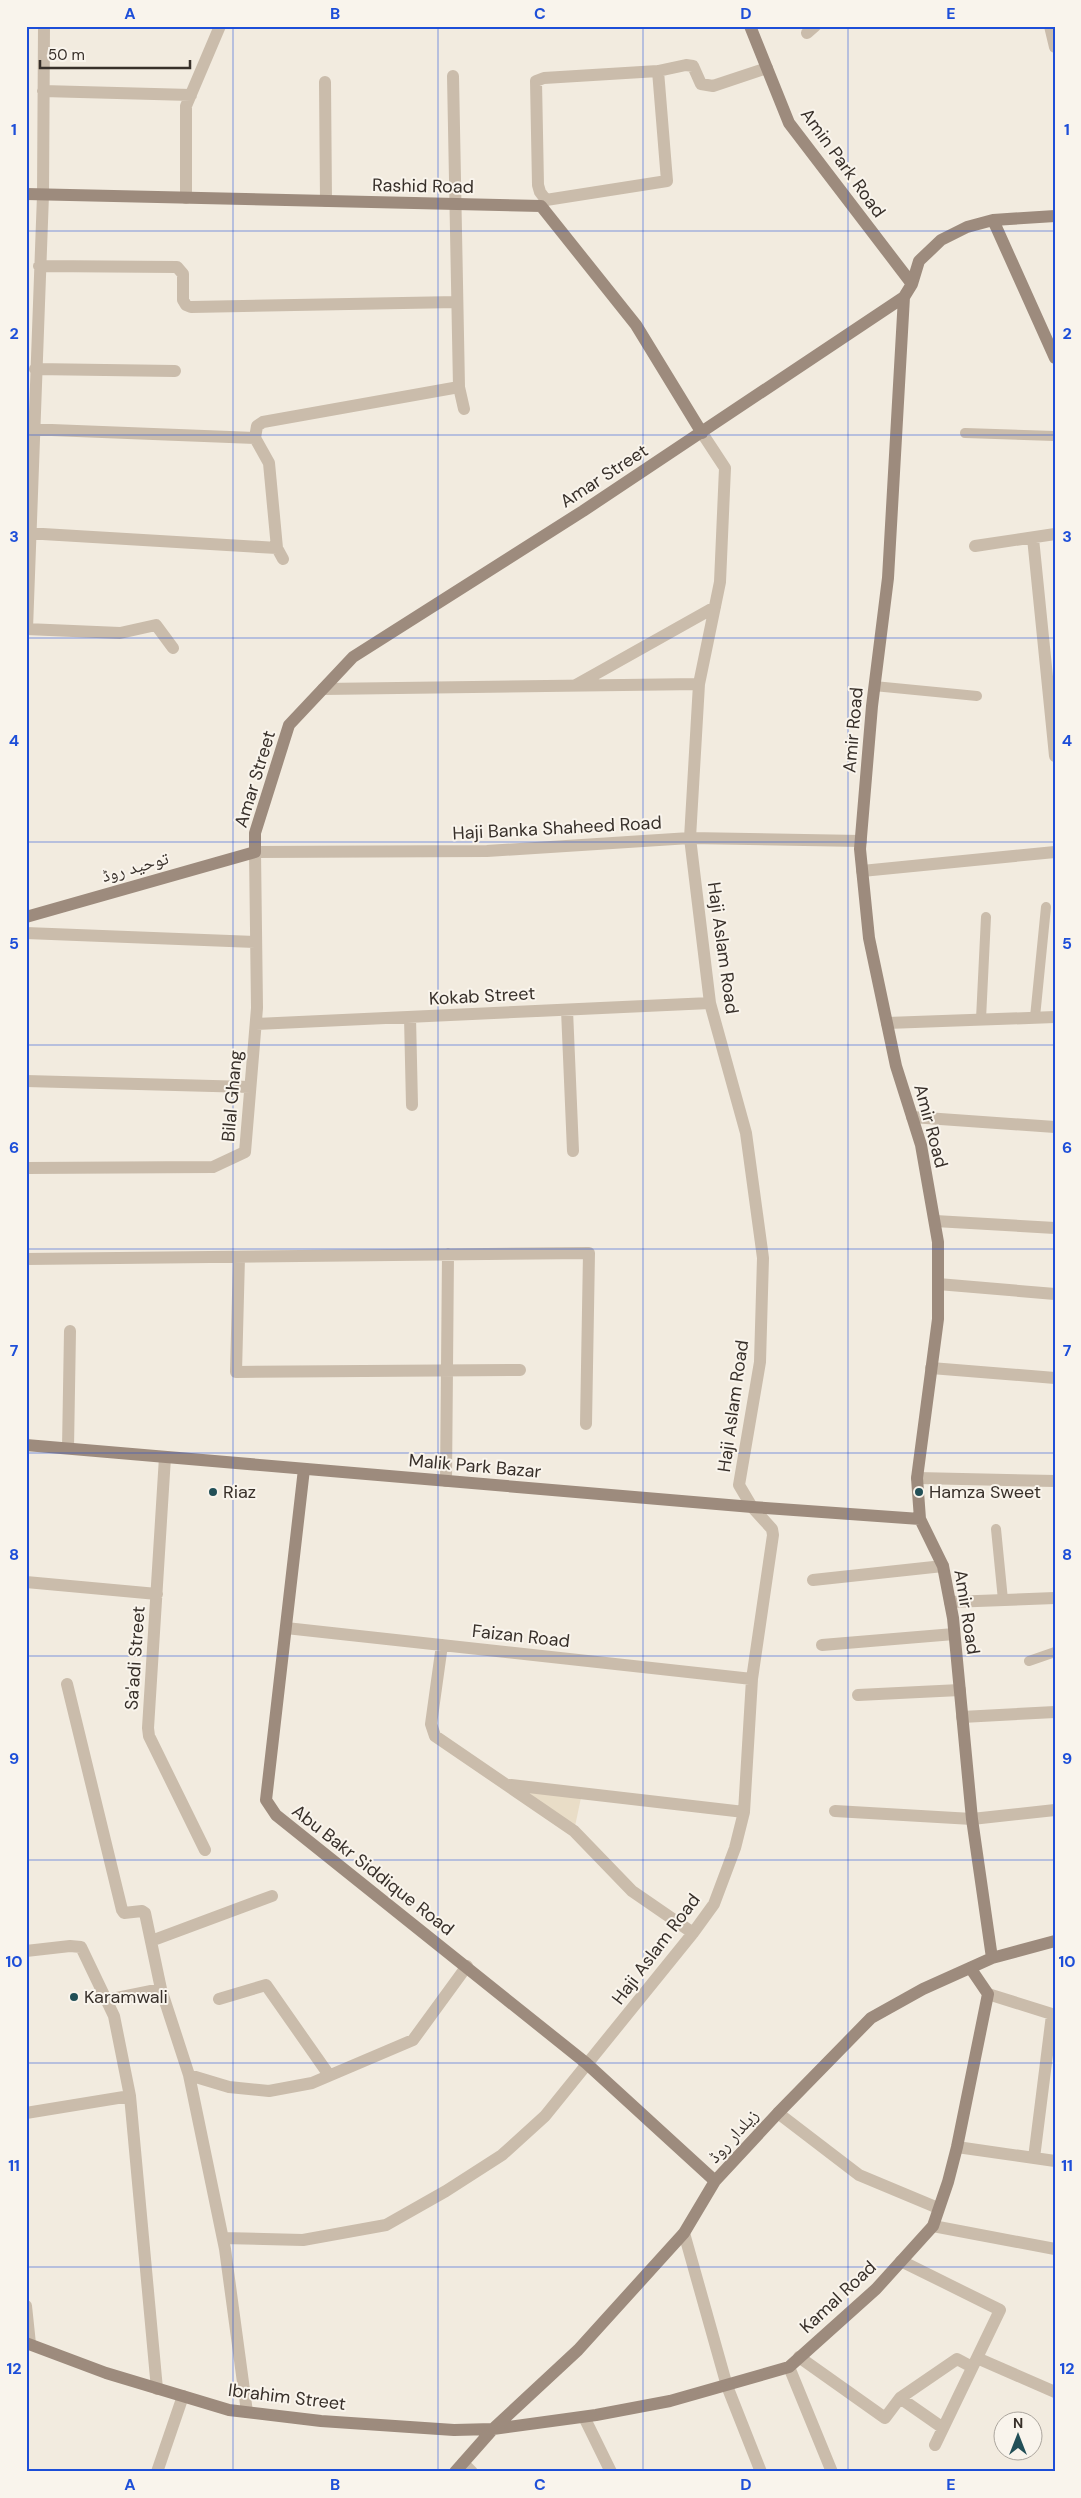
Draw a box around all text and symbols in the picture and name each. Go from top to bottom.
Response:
text: A [124,3,136,24]
text: B [330,3,340,24]
text: C [534,3,546,24]
text: D [740,3,752,24]
text: E [946,3,956,24]
scale bar [40,38,190,70]
text: 50 m [48,45,85,65]
street label: Amin Park Road [795,103,891,223]
text: 1 [11,119,17,140]
text: 1 [1064,119,1070,140]
street label: Rashid Road [372,173,474,199]
text: 2 [9,323,19,344]
text: 2 [1062,323,1072,344]
street label: Amar Street [555,439,653,513]
text: 3 [9,526,19,547]
text: 3 [1062,526,1072,547]
street label: Amir Road [837,686,869,774]
street label: Amar Street [229,728,281,830]
text: 4 [9,730,19,751]
text: 4 [1062,730,1072,751]
street label: Haji Banka Shaheed Road [452,811,662,845]
street label: توحید روڈ [99,846,171,888]
street label: Haji Aslam Road [702,880,744,1016]
text: 5 [9,933,19,954]
text: 5 [1062,933,1072,954]
street label: Kokab Street [428,981,536,1011]
street label: Bilal Ghang [216,1049,248,1143]
street label: Amir Road [908,1082,954,1170]
text: 6 [9,1137,19,1158]
text: 6 [1062,1137,1072,1158]
street label: Haji Aslam Road [712,1338,754,1474]
text: 7 [10,1340,19,1361]
text: 7 [1063,1340,1072,1361]
street label: Malik Park Bazar [408,1448,543,1484]
place label: Riaz [223,1480,256,1504]
place label: Hamza Sweet [929,1480,1041,1504]
marker: Riaz [207,1486,219,1498]
marker: Hamza Sweet [913,1486,925,1498]
text: 8 [9,1544,19,1565]
text: 8 [1062,1544,1072,1565]
street label: Amir Road [948,1568,986,1656]
street label: Sa'adi Street [119,1605,151,1711]
street label: Faizan Road [471,1619,571,1653]
text: 9 [9,1748,19,1769]
text: 9 [1062,1748,1072,1769]
street label: Abu Bakr Siddique Road [287,1799,459,1941]
street label: Haji Aslam Road [606,1889,706,2009]
text: 10 [5,1951,23,1972]
text: 10 [1058,1951,1076,1972]
place label: Karamwali [84,1985,168,2009]
marker: Karamwali [68,1991,80,2003]
street label: زیلدار روڈ [702,2104,764,2168]
text: 11 [8,2155,20,2176]
text: 11 [1061,2155,1073,2176]
street label: Kamal Road [795,2255,881,2339]
text: 12 [6,2358,22,2379]
text: 12 [1059,2358,1075,2379]
street label: Ibrahim Street [227,2378,347,2416]
north arrow [994,2410,1044,2460]
text: N [1013,2414,1023,2432]
text: A [124,2474,136,2495]
text: B [330,2474,340,2495]
text: C [534,2474,546,2495]
text: D [740,2474,752,2495]
text: E [946,2474,956,2495]

